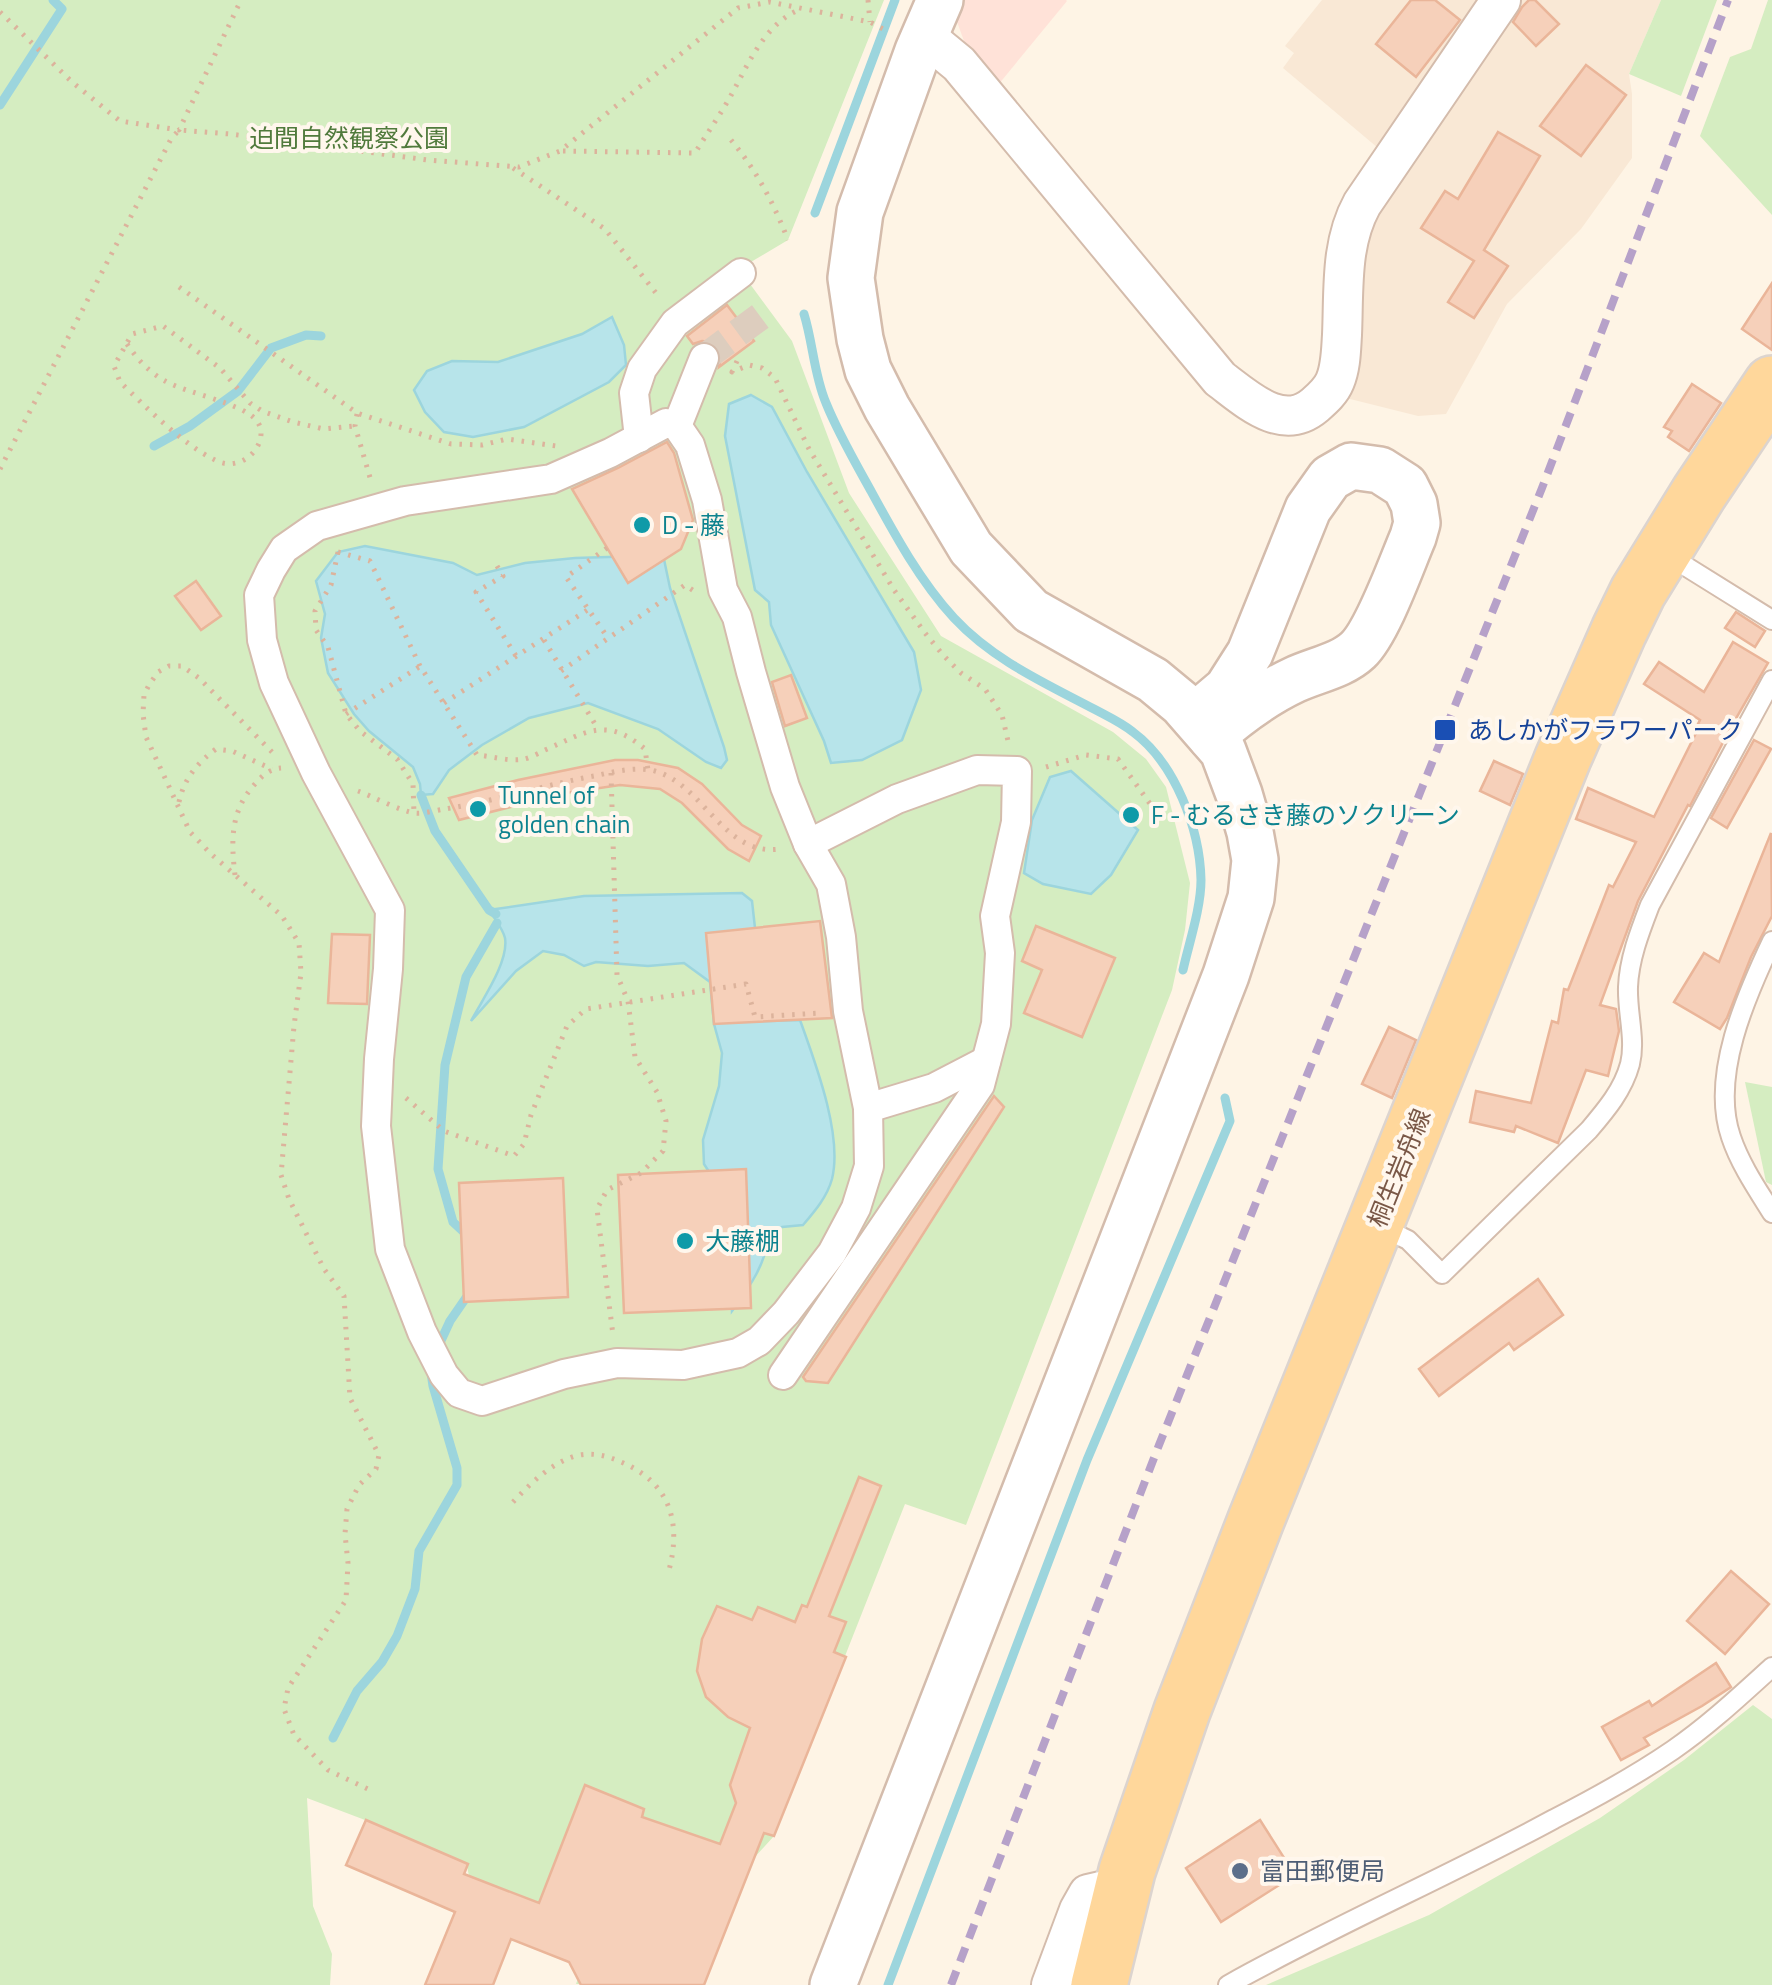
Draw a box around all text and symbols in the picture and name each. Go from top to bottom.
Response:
park label: 迫間自然観察公園 [249,119,449,157]
place label: D - 藤 [662,506,725,544]
marker: D - 藤 [631,514,653,536]
place label: あしかがフラワーパーク [1468,711,1743,749]
marker: あしかがフラワーパーク [1432,717,1458,743]
place label: Tunnel of golden chain [498,776,630,843]
place label: F - むるさき藤のソクリーン [1151,796,1460,834]
marker: Tunnel of golden chain [467,798,489,820]
marker: F - むるさき藤のソクリーン [1120,804,1142,826]
street label: 桐生岩舟線 [1358,1103,1440,1233]
place label: 大藤棚 [705,1222,780,1260]
marker: 大藤棚 [674,1230,696,1252]
place label: 富田郵便局 [1260,1852,1385,1890]
marker: 富田郵便局 [1229,1860,1251,1882]

